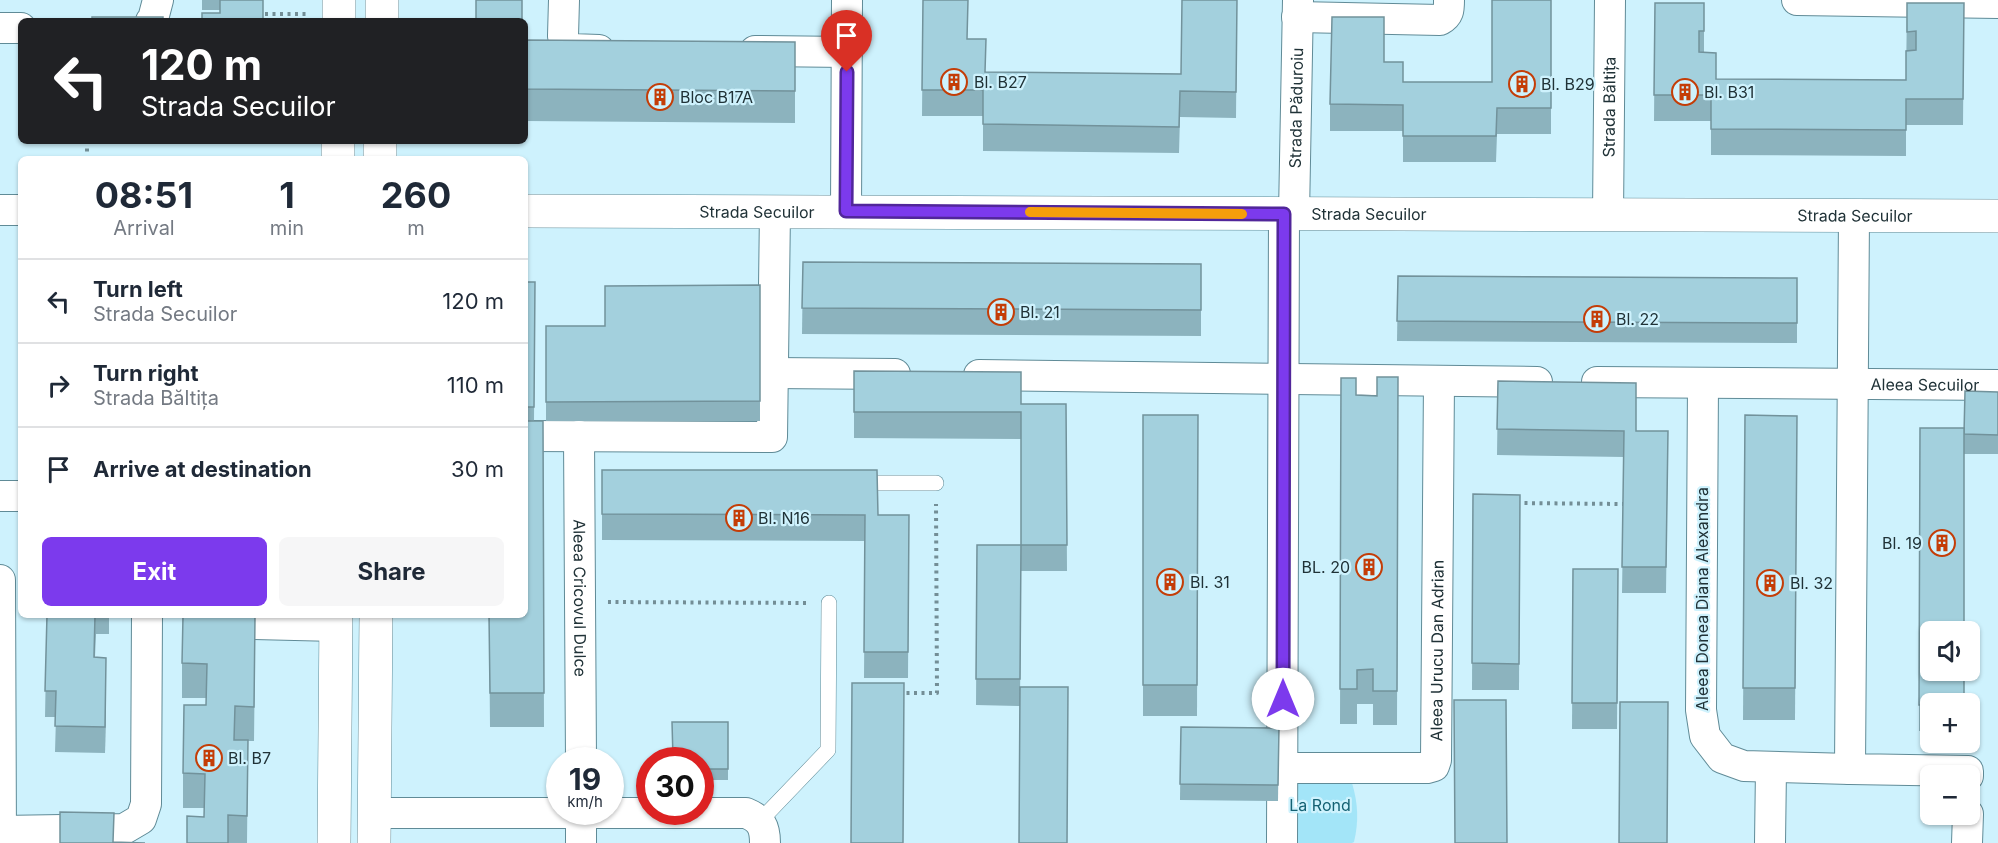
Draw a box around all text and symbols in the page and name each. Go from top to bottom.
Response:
pin [821,10,872,72]
icon: arrive [830,19,863,52]
text: 120 m [141,39,262,90]
icon: left [42,42,120,120]
street label: Strada Păduroiu [1285,47,1307,169]
street label: Strada Băltița [1599,57,1619,157]
building icon: Bl. B27 [939,67,969,97]
building icon: Bl. B29 [1507,69,1537,99]
place label: Bl. B27 [974,72,1027,92]
place label: Bl. B29 [1541,74,1595,94]
building icon: Bl. B31 [1670,77,1700,107]
building icon: Bloc B17A [645,82,675,112]
place label: Bl. B31 [1704,82,1754,102]
place label: Bloc B17A [680,87,753,107]
text: Strada Secuilor [141,90,336,123]
text: 08:51 [95,173,193,217]
text: 1 [279,173,295,217]
text: 260 [381,173,451,217]
street label: Strada Secuilor [699,202,815,222]
street label: Strada Secuilor [1311,204,1427,224]
street label: Strada Secuilor [1797,205,1913,226]
text: Arrival [113,216,175,240]
text: min [270,216,304,240]
text: m [407,216,425,240]
text: Turn left [93,276,183,302]
icon: left [42,285,75,318]
text: 120 m [442,288,504,314]
building icon: Bl. 21 [986,297,1016,327]
text: Strada Secuilor [93,302,237,326]
place label: Bl. 21 [1020,302,1060,322]
building icon: Bl. 22 [1582,304,1612,334]
place label: Bl. 22 [1616,309,1659,329]
text: Turn right [93,360,199,386]
icon: right [42,369,75,402]
text: 110 m [447,372,504,398]
street label: Aleea Secuilor [1871,374,1979,395]
text: Strada Băltița [93,386,219,410]
icon: arrive [42,453,75,486]
text: Arrive at destination [93,456,312,482]
text: 30 m [451,456,504,482]
street label: Aleea Donea Diana Alexandra [1692,487,1712,711]
building icon: Bl. N16 [724,503,754,533]
place label: Bl. N16 [758,508,810,528]
street label: Aleea Cricovul Dulce [570,519,590,677]
building icon: Bl. 19 [1927,528,1957,558]
place label: Bl. 19 [1882,533,1922,553]
button: Exit [42,537,267,606]
button: Share [279,537,504,606]
building icon: BL. 20 [1354,552,1384,582]
place label: BL. 20 [1302,557,1350,577]
street label: Aleea Urucu Dan Adrian [1426,560,1448,742]
building icon: Bl. 31 [1155,567,1185,597]
building icon: Bl. 32 [1755,568,1785,598]
place label: Bl. 31 [1190,572,1230,592]
place label: Bl. 32 [1790,573,1833,593]
map controls [1920,621,1980,825]
button: sound [1920,621,1980,681]
position arrow [1251,667,1315,731]
button: + [1920,693,1980,753]
building icon: Bl. B7 [194,743,224,773]
speed limit sign: 30 [636,747,714,825]
place label: Bl. B7 [228,748,271,768]
text: 19 [569,761,601,797]
button: − [1920,765,1980,825]
text: km/h [567,792,603,811]
park label: La Rond [1289,795,1351,815]

